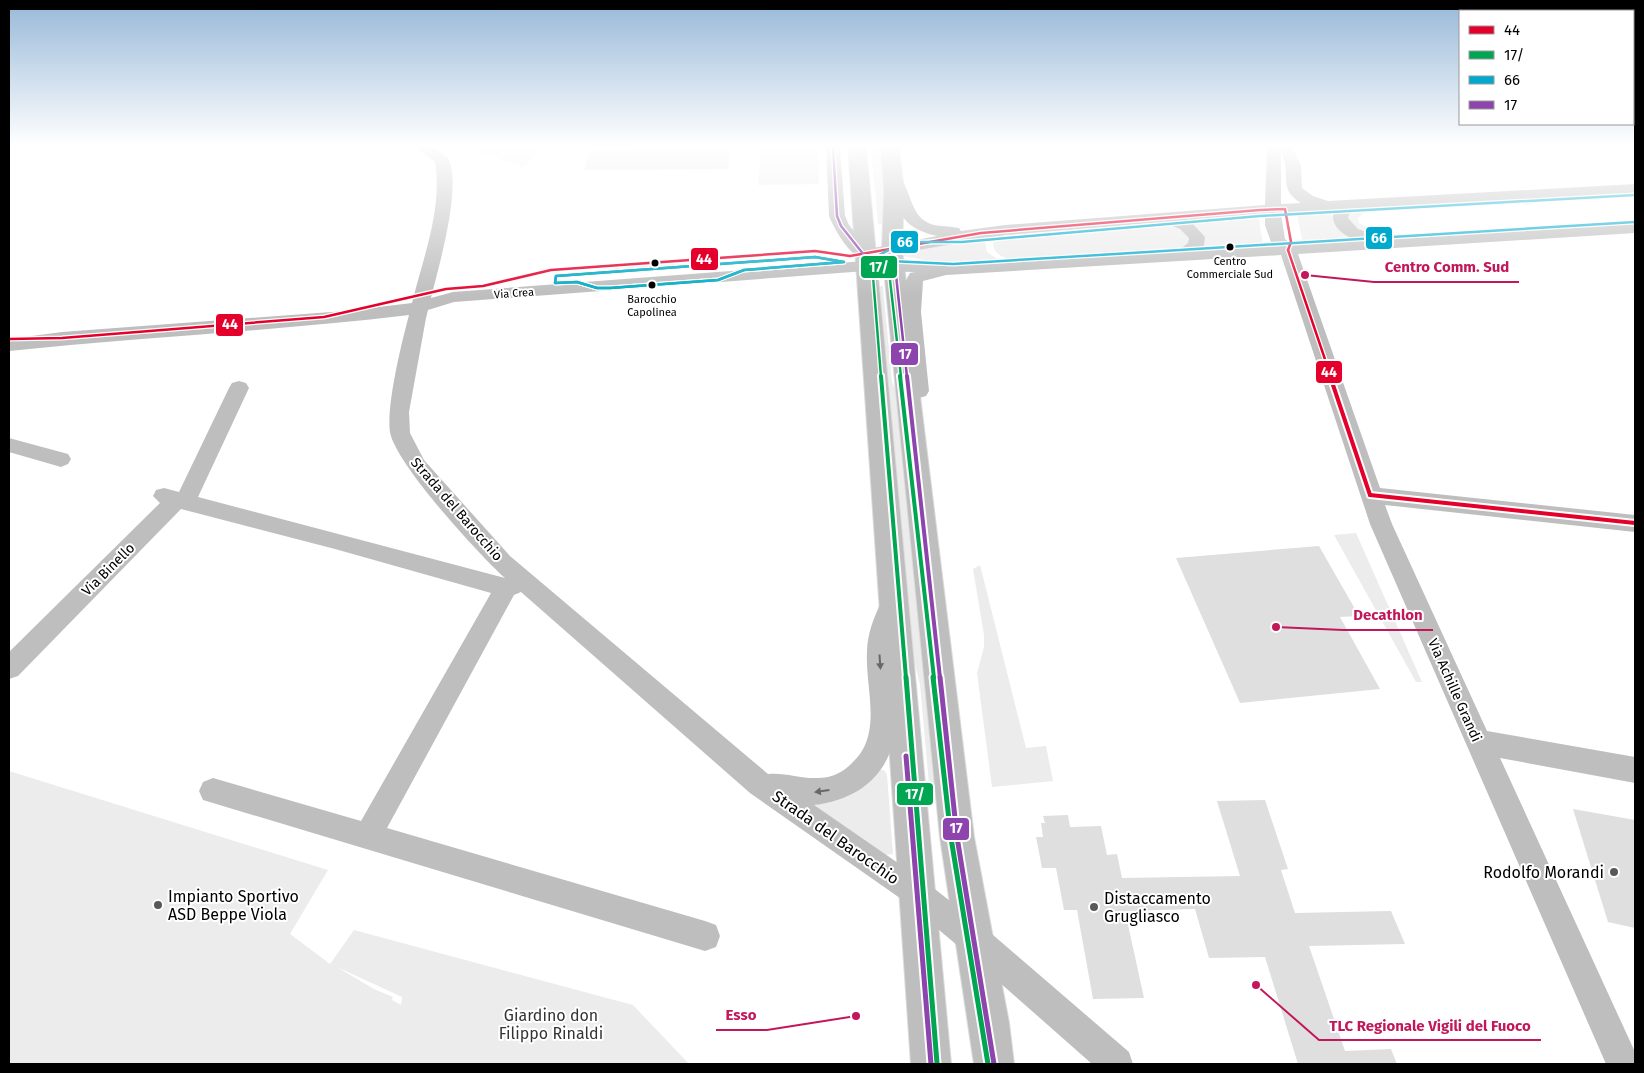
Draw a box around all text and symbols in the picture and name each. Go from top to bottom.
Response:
legend [1459,10,1634,125]
text: 44 [1504,21,1520,39]
text: 17/ [1504,46,1524,64]
text: 66 [1504,71,1520,89]
text: 17 [1504,96,1517,114]
line badge: 66 [1365,226,1393,250]
line badge: 66 [890,230,919,254]
text: 66 [1371,230,1387,247]
text: 66 [897,234,913,251]
marker: Centro Commerciale Sud [1225,242,1235,252]
line badge: 44 [690,247,719,271]
text: 44 [696,251,712,268]
callout: Centro Comm. Sud [1374,252,1519,282]
line badge: 17/ [860,255,898,279]
place label: Centro Commerciale Sud [1187,255,1273,281]
unlabelled marker [650,258,660,268]
text: Centro Comm. Sud [1385,258,1509,276]
text: 17/ [869,259,889,276]
marker: Barocchio Capolinea [647,280,657,290]
street label: Via Crea [494,286,534,301]
place label: Barocchio Capolinea [627,293,677,319]
line badge: 44 [215,313,244,337]
text: 44 [222,316,238,333]
line badge: 17 [890,342,919,366]
text: 17 [898,346,912,363]
line badge: 44 [1315,360,1343,384]
text: 44 [1321,364,1337,381]
street label: Strada del Barocchio [407,454,506,565]
street label: Via Binello [78,539,138,599]
callout: Decathlon [1343,600,1433,630]
text: Decathlon [1353,606,1423,624]
street label: Via Achille Grandi [1424,636,1485,744]
one-way arrow [876,654,884,670]
line badge: 17/ [896,782,934,806]
text: 17/ [905,786,925,803]
street label: Strada del Barocchio [769,787,903,888]
one-way arrow [814,787,830,795]
line badge: 17 [942,817,970,841]
text: 17 [949,820,963,837]
place label: Rodolfo Morandi [1483,863,1604,882]
marker: Rodolfo Morandi [1608,866,1620,878]
place label: Impianto Sportivo ASD Beppe Viola [168,887,299,924]
place label: Distaccamento Grugliasco [1104,889,1211,926]
marker: Impianto Sportivo ASD Beppe Viola [152,899,164,911]
marker: Distaccamento Grugliasco [1088,901,1100,913]
callout: Esso [716,1000,767,1030]
park label: Giardino don Filippo Rinaldi [499,1006,603,1043]
text: Esso [726,1006,757,1024]
callout: TLC Regionale Vigili del Fuoco [1319,1010,1541,1040]
text: TLC Regionale Vigili del Fuoco [1329,1017,1531,1035]

